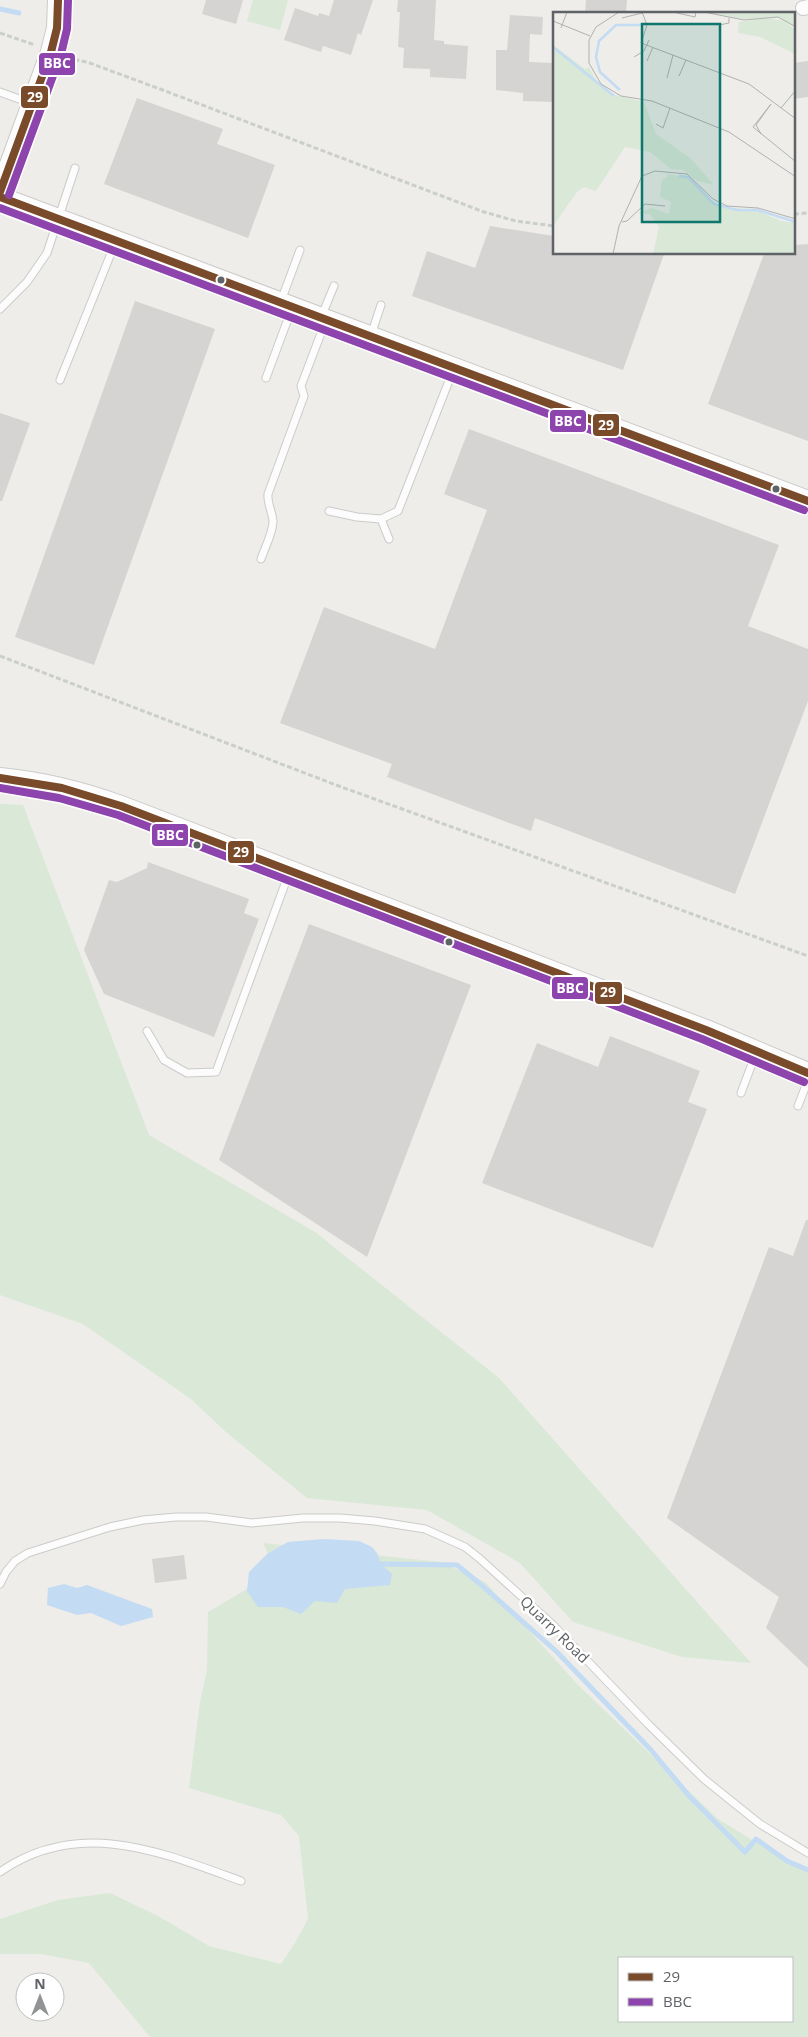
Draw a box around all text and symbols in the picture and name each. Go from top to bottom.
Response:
inset map [553,12,796,255]
line badge: BBC [38,52,76,76]
text: BBC [43,53,71,72]
line badge: 29 [20,85,49,109]
text: 29 [27,87,43,106]
unlabelled marker [216,275,226,285]
line badge: BBC [549,409,587,433]
text: BBC [554,411,582,430]
line badge: 29 [592,413,620,437]
text: 29 [598,415,614,434]
unlabelled marker [771,484,781,494]
line badge: BBC [151,823,189,847]
text: BBC [156,825,184,844]
unlabelled marker [192,840,202,850]
line badge: 29 [227,840,255,864]
text: 29 [233,842,249,861]
unlabelled marker [444,937,454,947]
line badge: BBC [551,976,589,1000]
text: BBC [556,978,584,997]
line badge: 29 [594,981,623,1005]
text: 29 [600,982,616,1001]
street label: Quarry Road [516,1591,594,1667]
legend [618,1957,793,2022]
text: 29 [663,1966,680,1986]
north arrow [15,1972,65,2022]
text: N [34,1974,46,1993]
text: BBC [663,1991,692,2011]

